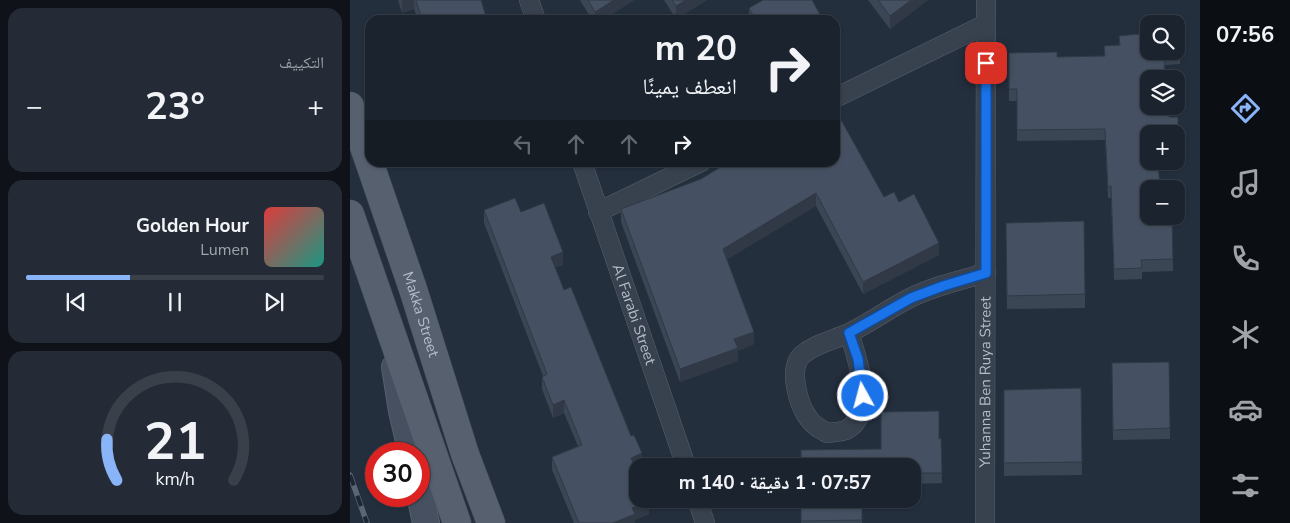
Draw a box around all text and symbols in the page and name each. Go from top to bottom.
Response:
map controls [1140,15,1185,225]
button: search [1140,15,1185,60]
text: 07:56 [1216,20,1274,50]
text: 20 m [655,25,737,72]
icon: right [755,35,820,100]
pin [965,42,1007,84]
icon: arrive [972,49,1000,77]
text: التكييف [279,52,324,74]
button: layers [1140,70,1185,115]
text: انعطف يمينًا [643,72,737,102]
text: 23° [145,81,205,132]
text: − [26,88,43,126]
text: + [307,88,324,126]
icon: directions [1228,91,1263,126]
button: + [1140,125,1185,170]
icon: left [509,130,537,158]
icon: ahead [562,130,590,158]
icon: ahead [615,130,643,158]
icon: right [668,130,696,158]
icon: music [1228,166,1263,201]
button: − [1140,180,1185,225]
text: Golden Hour [136,213,249,239]
text: Lumen [200,239,249,261]
icon: phone [1228,241,1263,276]
street label: Al Farabi Street [608,261,661,368]
street label: Makka Street [398,269,444,360]
icon: previous [62,288,90,316]
icon: pause [161,288,189,316]
icon: next [260,288,288,316]
street label: Yuhanna Ben Ruya Street [975,296,995,469]
icon: climate [1228,317,1263,352]
position arrow [836,369,888,421]
icon: car [1228,392,1263,427]
text: 21 [144,406,206,477]
speed limit sign: 30 [365,442,430,507]
text: km/h [155,467,195,491]
icon: filters [1228,468,1263,503]
text: 07:57 · 1 دقيقة · 140 m [679,470,871,496]

